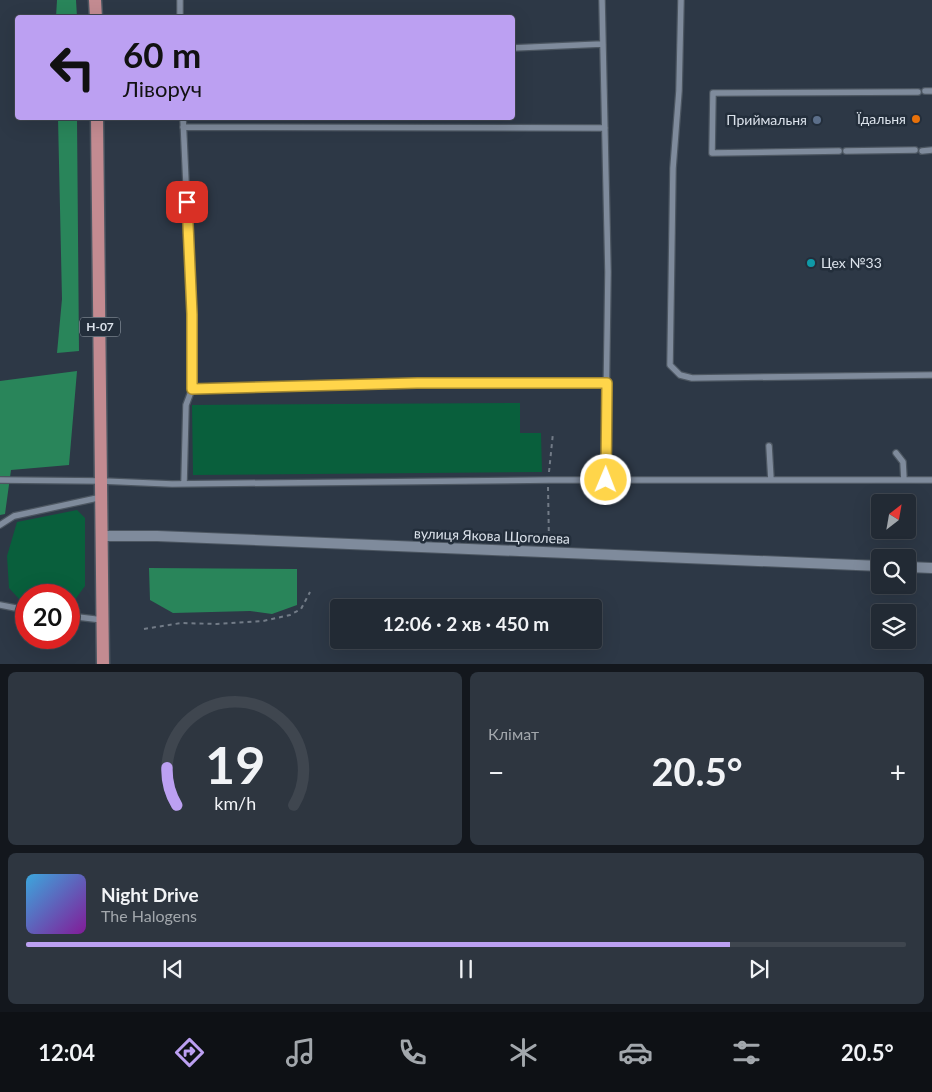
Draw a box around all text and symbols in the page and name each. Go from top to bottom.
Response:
text: 60 m [123,33,201,75]
icon: left [40,35,105,100]
text: Ліворуч [123,75,202,102]
place label: Їдальня [856,110,906,127]
place label: Приймальня [726,111,807,128]
marker: Їдальня [910,113,922,125]
marker: Приймальня [811,114,823,126]
pin [166,181,208,223]
icon: arrive [173,188,201,216]
place label: Цех №33 [821,254,882,271]
marker: Цех №33 [805,257,817,269]
road number: Н-07 [80,318,120,337]
position arrow [579,453,631,505]
north arrow [871,494,916,539]
map controls [871,494,916,649]
street label: вулиця Якова Щоголева [414,524,570,547]
button: search [871,549,916,594]
speed limit sign: 20 [15,584,80,649]
button: layers [871,604,916,649]
text: 12:06 · 2 хв · 450 m [383,612,549,635]
text: Клімат [488,724,539,743]
text: 19 [205,733,265,795]
text: 20.5° [652,748,742,794]
text: − [488,755,504,789]
text: + [890,755,906,789]
text: km/h [214,792,256,814]
text: Night Drive [101,883,199,906]
text: The Halogens [101,906,197,925]
icon: previous [159,955,187,983]
icon: pause [452,955,480,983]
icon: next [745,955,773,983]
icon: directions [172,1035,207,1070]
icon: music [283,1035,318,1070]
icon: phone [395,1035,430,1070]
icon: climate [506,1035,541,1070]
icon: car [618,1035,653,1070]
icon: filters [729,1035,764,1070]
text: 12:04 [38,1039,95,1066]
text: 20.5° [841,1039,894,1066]

